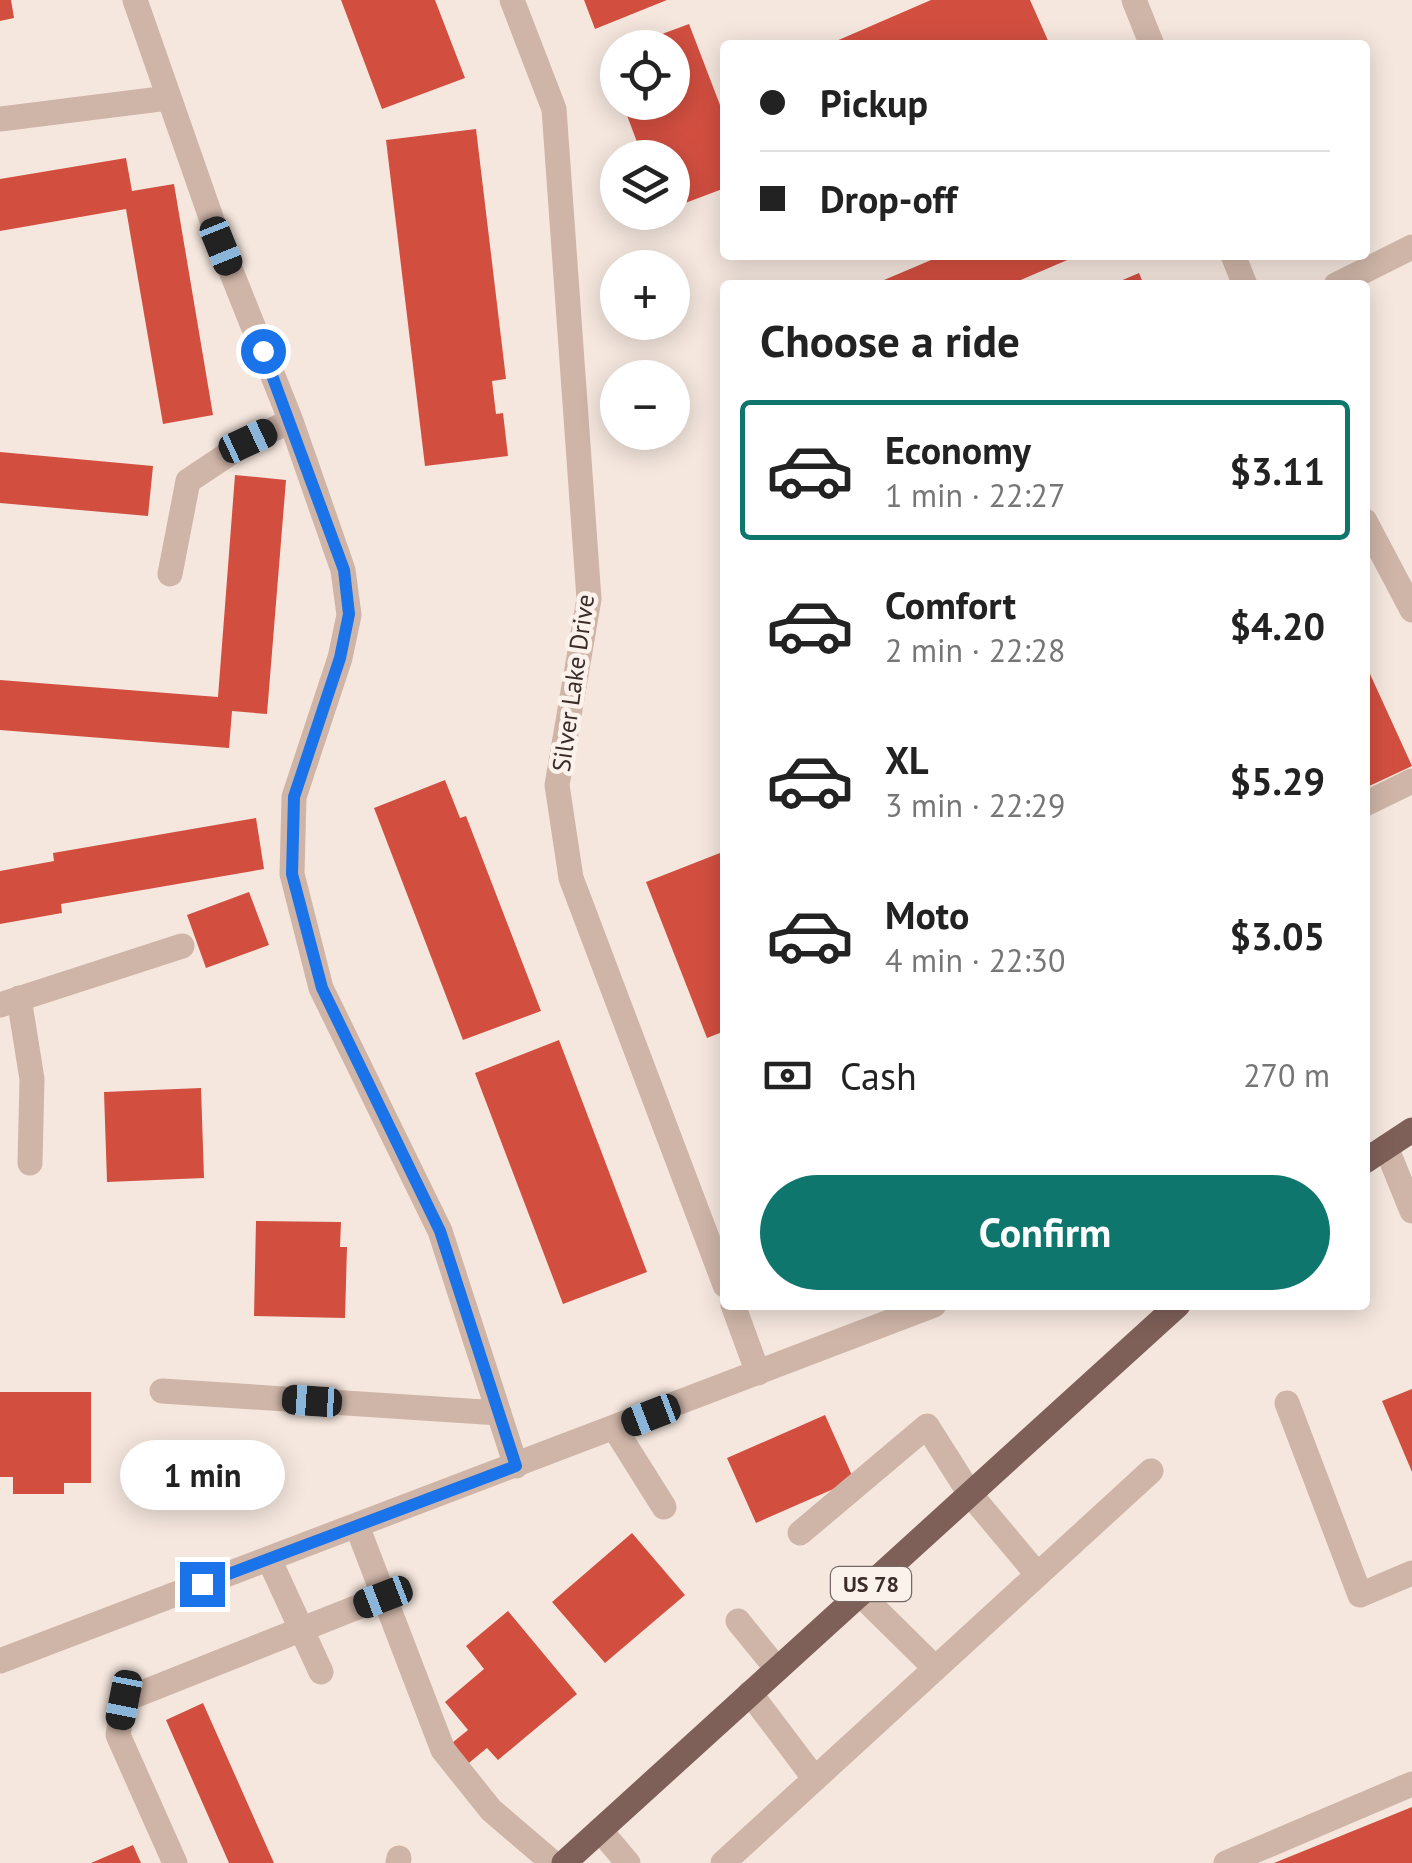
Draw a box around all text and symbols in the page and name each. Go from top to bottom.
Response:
map controls [600,30,690,450]
button: locate [600,30,690,120]
text: Pickup [820,78,928,127]
button: layers [600,140,690,230]
text: Drop-off [820,174,957,223]
car [196,213,246,279]
button: + [600,250,690,340]
text: Choose a ride [760,311,1020,369]
route start [241,329,286,374]
button: − [600,360,690,450]
car [214,415,282,467]
icon: car [765,425,855,515]
text: Economy [885,425,1031,474]
text: $3.11 [1229,446,1325,495]
text: 1 min · 22:27 [885,474,1065,516]
icon: car [765,580,855,670]
text: Comfort [885,580,1016,629]
street label: Silver Lake Drive [545,592,601,774]
text: $4.20 [1229,601,1325,650]
text: 2 min · 22:28 [885,629,1065,671]
icon: car [765,735,855,825]
text: XL [885,735,929,784]
text: $5.29 [1229,756,1325,805]
text: 3 min · 22:29 [885,784,1065,826]
icon: car [765,890,855,980]
text: Moto [885,890,969,939]
text: $3.05 [1229,911,1325,960]
text: 4 min · 22:30 [885,939,1065,981]
icon: cash [760,1048,815,1103]
text: Cash [840,1051,917,1100]
text: 270 m [1243,1054,1330,1096]
button: Confirm [760,1175,1330,1290]
car [281,1384,343,1418]
car [618,1390,684,1440]
callout: 1 min [120,1439,284,1509]
text: 1 min [163,1454,242,1496]
route end [180,1562,225,1607]
road number: US 78 [831,1567,911,1601]
car [350,1572,416,1622]
car [104,1668,144,1732]

